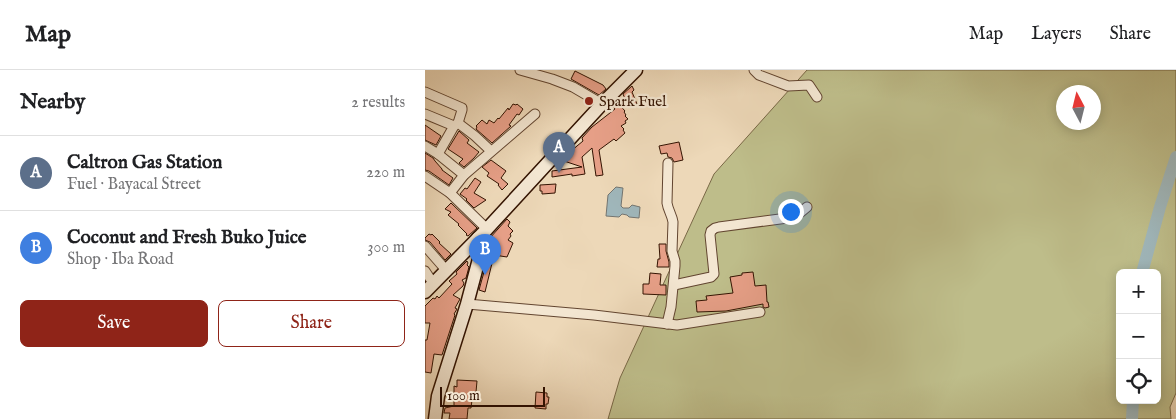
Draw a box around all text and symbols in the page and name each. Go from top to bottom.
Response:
text: Map [25,19,71,50]
text: Map [969,23,1003,46]
text: Layers [1031,23,1082,46]
text: Share [1110,23,1151,46]
north arrow [1056,85,1101,130]
text: Nearby [20,89,85,116]
place label: Spark Fuel [599,92,667,111]
text: 2 results [351,93,405,113]
marker: Spark Fuel [583,95,595,107]
pin: A [543,132,575,173]
text: Caltron Gas Station [67,151,222,175]
text: A [31,163,41,183]
text: 220 m [366,163,405,183]
text: Fuel · Bayacal Street [67,175,201,195]
your location [778,199,804,225]
text: Coconut and Fresh Buko Juice [67,226,307,250]
pin: B [469,234,501,275]
text: B [31,238,41,258]
text: 300 m [367,238,405,258]
text: Shop · Iba Road [67,250,173,270]
map controls [1116,269,1161,404]
button: + [1116,269,1161,314]
button: Save [20,300,208,347]
button: Share [218,300,405,347]
button: − [1116,314,1161,359]
button: locate [1116,359,1161,404]
scale bar [440,384,545,407]
text: 100 m [447,387,480,405]

